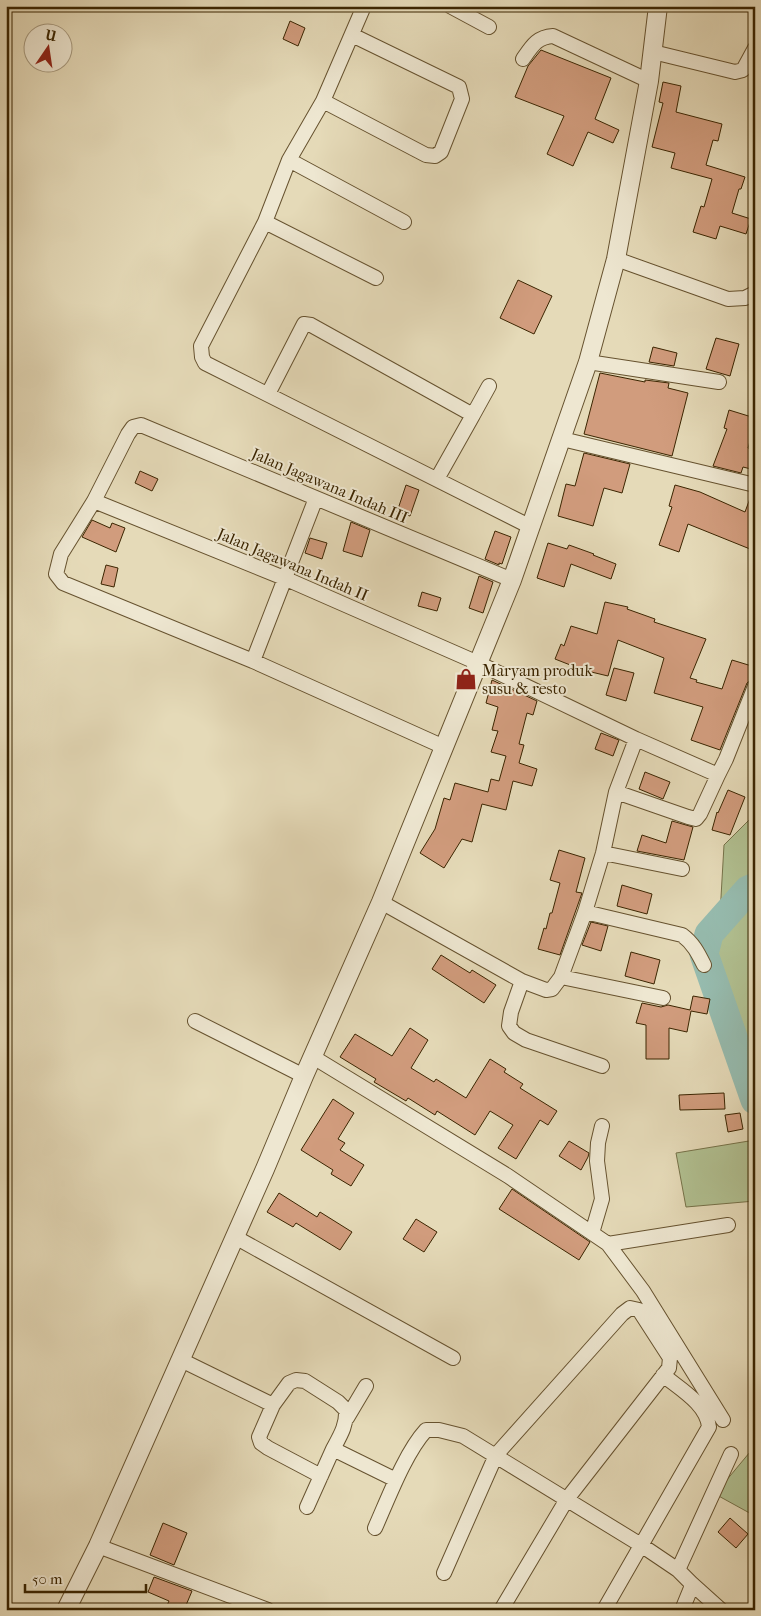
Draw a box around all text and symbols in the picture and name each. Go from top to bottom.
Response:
north arrow [22,22,72,72]
text: U [43,26,58,45]
street label: Jalan Jagawana Indah III [247,443,411,527]
street label: Jalan Jagawana Indah II [213,523,371,605]
place label: Maryam produk susu & resto [482,661,593,698]
shop icon: Maryam produk susu & resto [453,666,479,692]
scale bar [25,1561,146,1593]
text: 50 m [32,1570,63,1588]

